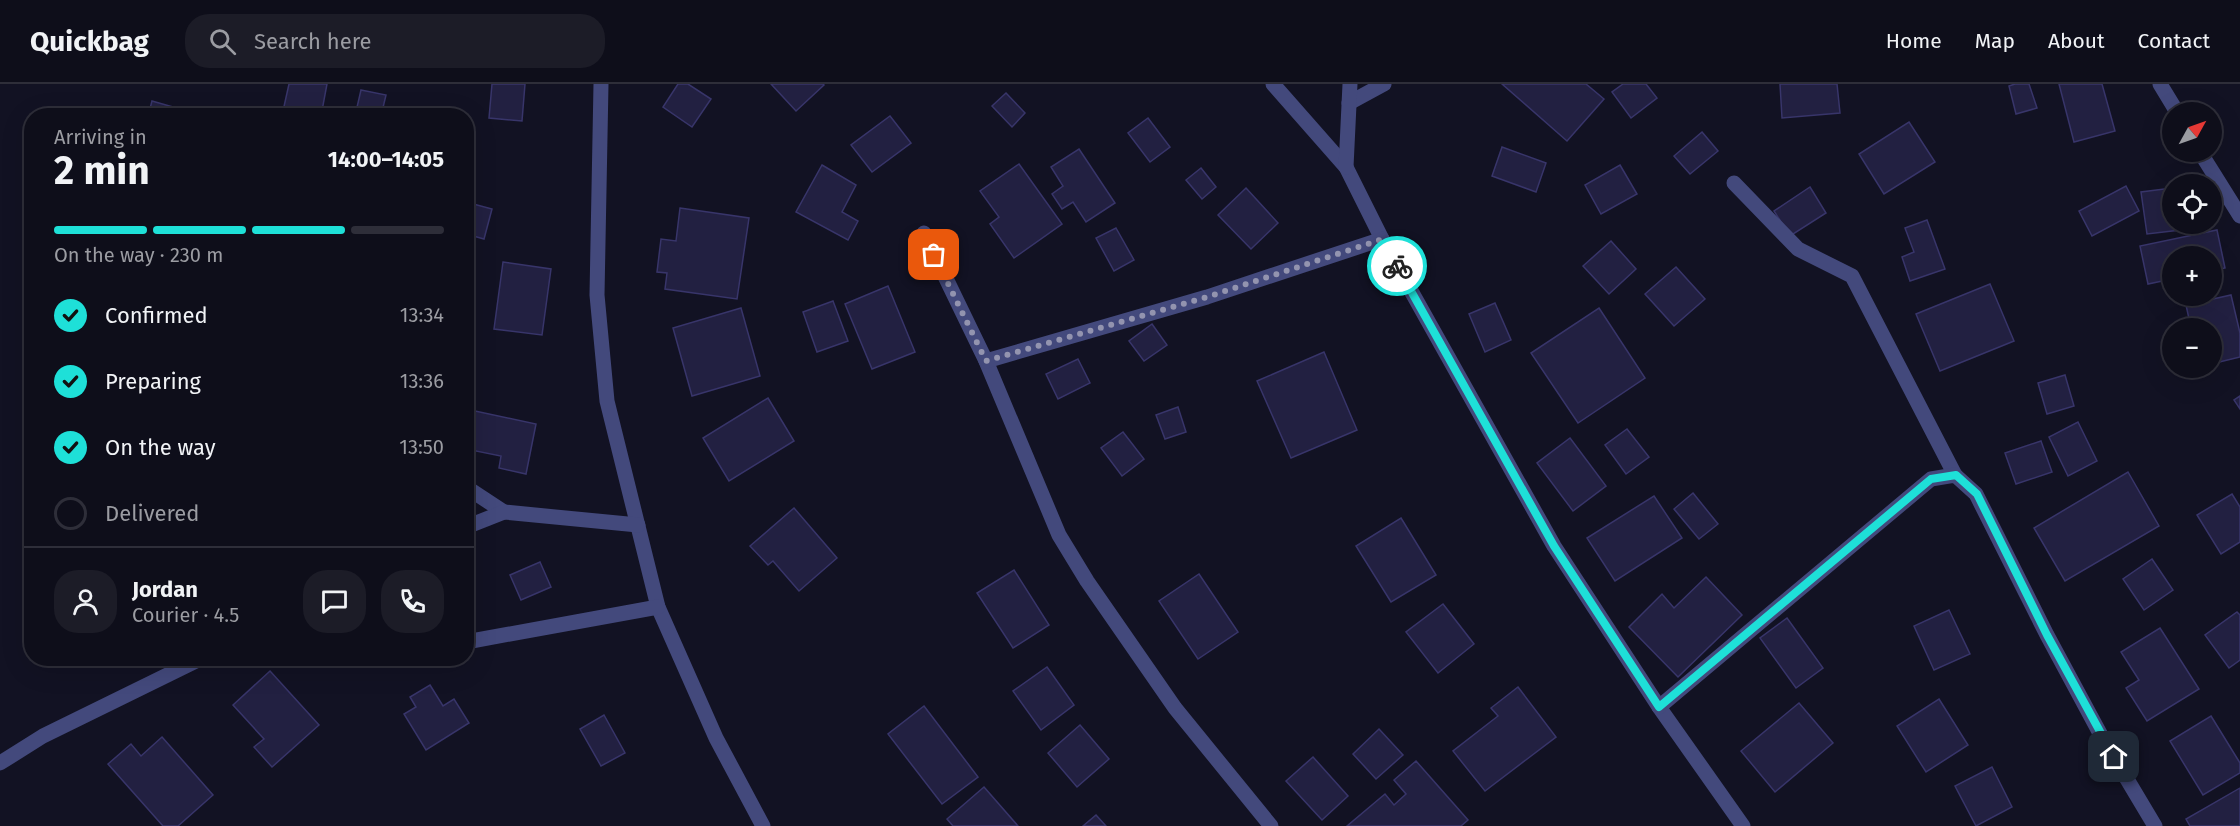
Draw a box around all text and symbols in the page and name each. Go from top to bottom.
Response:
search box [185,14,605,68]
text: Quickbag [30,25,149,58]
icon: search [206,25,239,58]
text: Search here [254,28,372,55]
text: Home [1886,28,1942,54]
text: Map [1975,28,2015,54]
text: About [2048,28,2105,54]
text: Contact [2138,28,2210,54]
north arrow [2162,102,2222,162]
map controls [2162,102,2222,378]
text: Arriving in [54,125,147,149]
text: 14:00–14:05 [328,146,444,173]
text: 2 min [54,148,150,194]
button: locate [2162,174,2222,234]
pin [908,229,959,280]
courier [1367,236,1427,296]
icon: bag [917,238,950,271]
text: On the way · 230 m [54,243,223,267]
button: + [2162,246,2222,306]
icon: bike [1381,250,1414,283]
icon: check [54,299,87,332]
text: Confirmed [105,302,208,329]
text: 13:34 [400,303,444,327]
button: − [2162,318,2222,378]
icon: check [54,365,87,398]
text: Preparing [105,368,201,395]
text: 13:36 [400,369,444,393]
icon: check [54,431,87,464]
text: On the way [105,434,216,461]
text: 13:50 [399,435,444,459]
text: Delivered [105,500,200,527]
button: person [54,570,117,633]
button: chat [303,570,366,633]
button: phone [381,570,444,633]
text: Jordan [132,576,198,603]
text: Courier · 4.5 [132,603,239,627]
pin [2088,731,2139,782]
icon: home [2097,740,2130,773]

